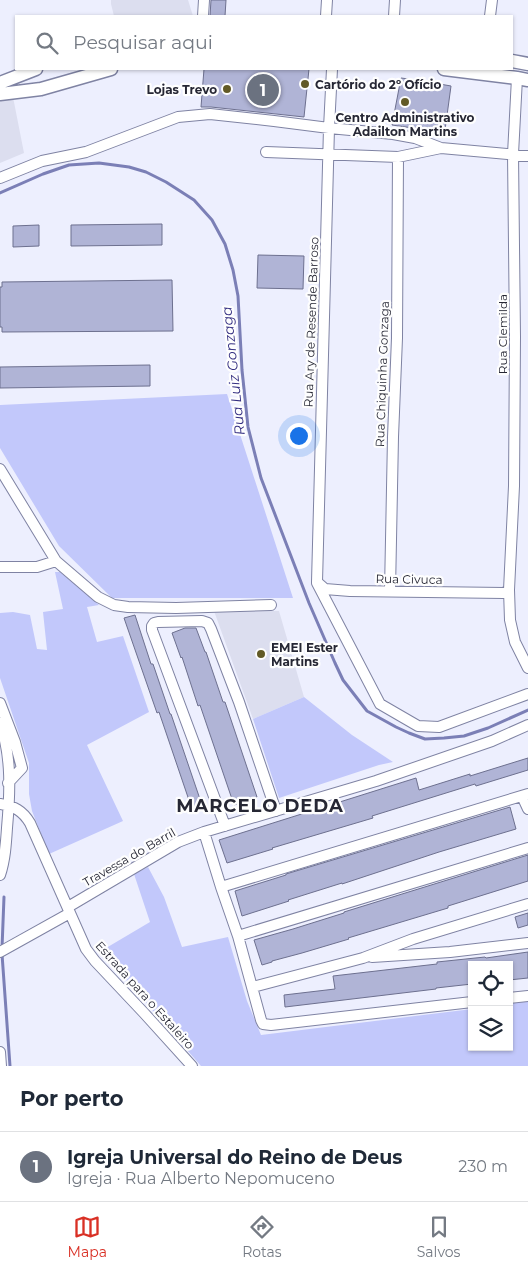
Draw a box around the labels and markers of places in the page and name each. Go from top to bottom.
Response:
pin: 1 [247,71,279,109]
place label: Cartório do 2º Ofício [315,77,441,92]
marker: Cartório do 2º Ofício [299,78,311,90]
place label: Lojas Trevo [147,82,217,97]
marker: Lojas Trevo [221,83,233,95]
marker: Centro Administrativo Adailton Martins [399,96,411,108]
place label: Centro Administrativo Adailton Martins [336,110,475,139]
place label: EMEI Ester Martins [271,640,338,669]
marker: EMEI Ester Martins [255,648,267,660]

